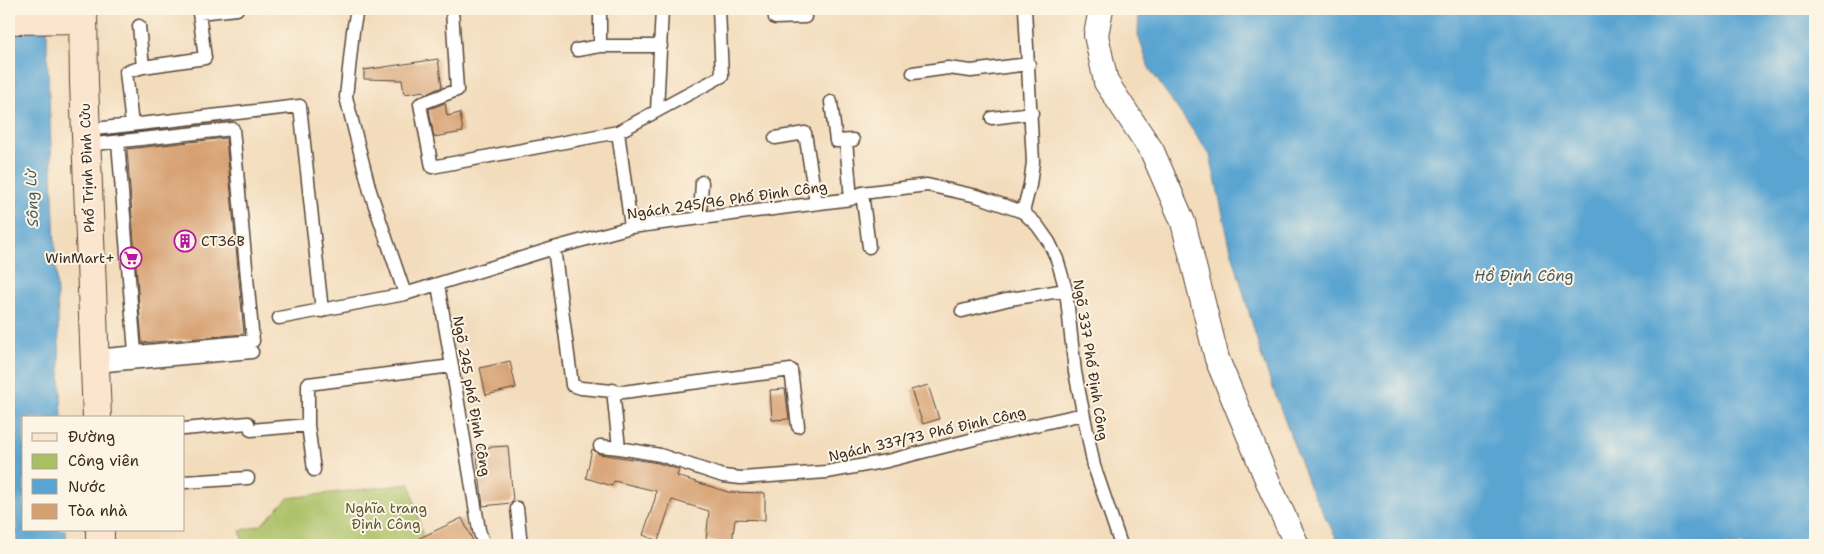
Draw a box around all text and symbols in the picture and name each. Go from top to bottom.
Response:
street label: Phố Trịnh Đình Cửu [76,103,98,233]
water label: Sông Lừ [21,167,43,227]
street label: Ngách 245/96 Phố Định Công [626,177,828,223]
building icon: CT36B [173,229,197,253]
place label: CT36B [201,232,245,250]
supermarket icon: WinMart+ [119,246,143,270]
place label: WinMart+ [45,249,115,267]
water label: Hồ Định Công [1474,266,1574,286]
street label: Ngõ 337 Phố Định Công [1069,278,1113,442]
street label: Ngõ 245 phố Định Công [449,314,495,478]
street label: Ngách 337/73 Phố Định Công [827,403,1027,465]
legend [22,416,185,532]
text: Đường [68,427,115,447]
text: Công viên [68,451,139,471]
text: Nước [68,477,105,497]
park label: Nghĩa trang Định Công [345,499,427,533]
text: Tòa nhà [68,501,128,521]

